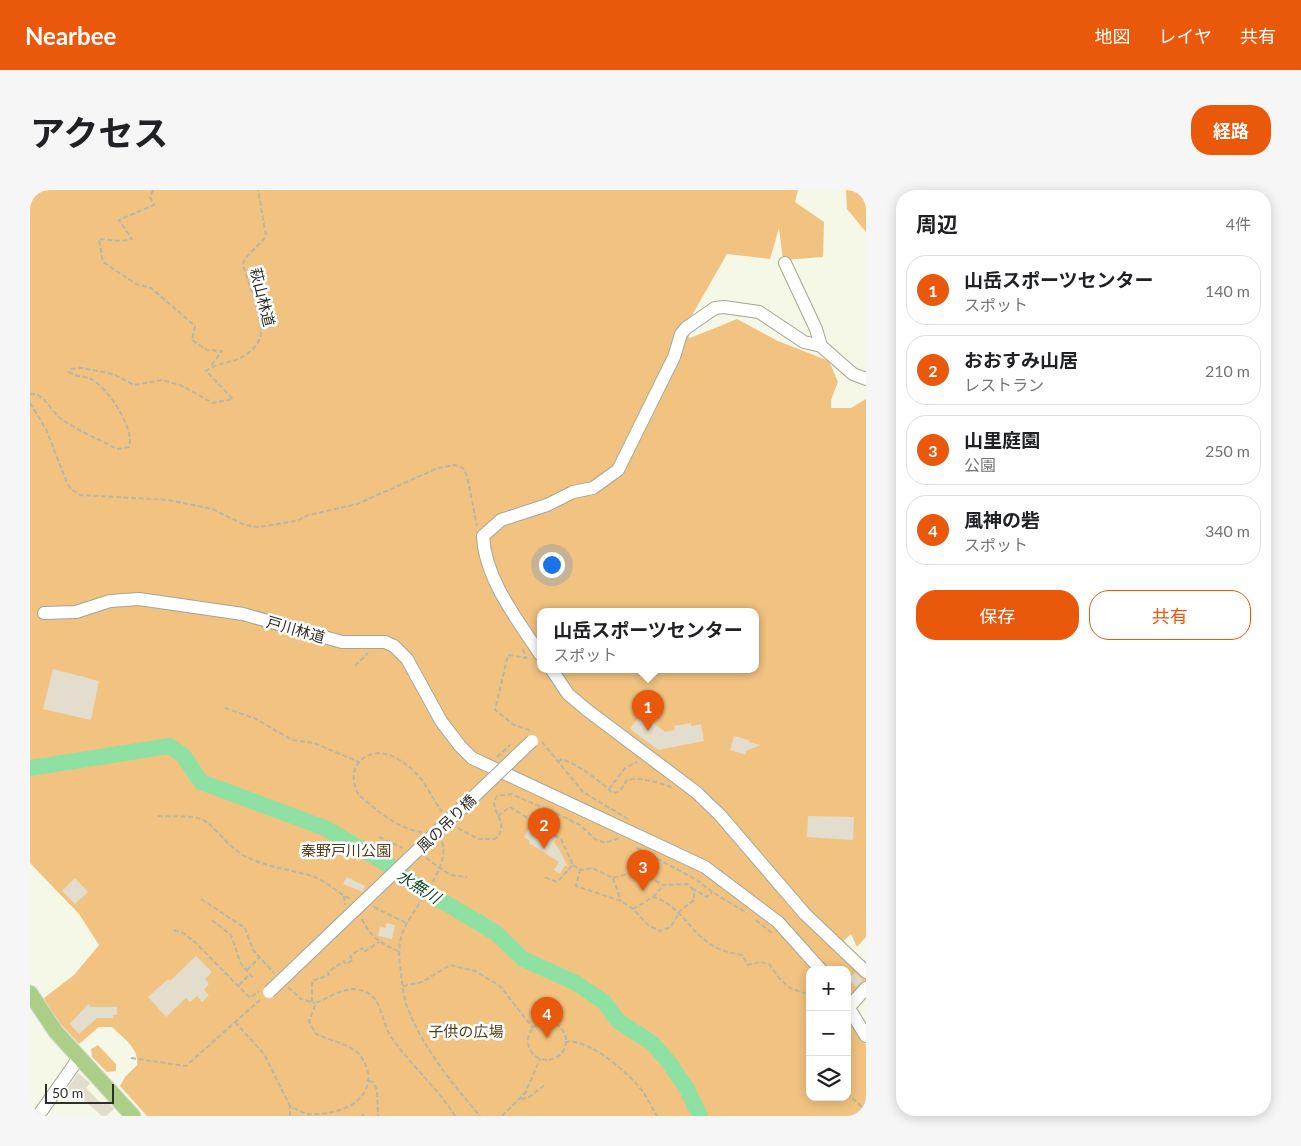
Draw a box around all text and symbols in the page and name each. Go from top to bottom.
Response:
text: Nearbee [25,21,116,50]
text: 地図 [1095,25,1131,47]
text: レイヤ [1159,25,1212,47]
text: 共有 [1240,25,1276,47]
button: 経路 [1191,105,1271,155]
text: アクセス [30,111,168,153]
text: 周辺 [916,211,958,236]
text: 4件 [1226,214,1251,233]
street label: 萩山林道 [247,266,279,328]
text: 山岳スポーツセンター [964,268,1154,291]
text: 1 [928,281,938,300]
text: 140 m [1205,281,1250,300]
text: スポット [964,295,1028,314]
text: おおすみ山居 [964,348,1078,371]
text: 2 [928,361,938,380]
text: 210 m [1205,361,1250,380]
text: レストラン [964,375,1044,394]
text: 山里庭園 [964,428,1040,451]
text: 3 [928,441,938,460]
text: 250 m [1205,441,1250,460]
text: 公園 [964,455,996,474]
text: 風神の砦 [964,508,1040,531]
text: 4 [928,521,938,540]
text: 340 m [1205,521,1250,540]
text: スポット [964,535,1028,554]
your location [539,552,565,578]
button: 保存 [916,590,1079,640]
button: 共有 [1089,590,1251,640]
popup [537,608,759,673]
street label: 戸川林道 [265,612,327,646]
text: 山岳スポーツセンター [553,618,743,641]
text: スポット [553,645,617,664]
pin: 1 [632,690,664,731]
street label: 風の吊り橋 [413,790,479,856]
pin: 2 [528,808,560,849]
park label: 秦野戸川公園 [301,841,391,859]
pin: 3 [627,850,659,891]
water label: 水無川 [394,865,446,908]
map controls [806,966,851,1101]
button: + [806,966,851,1011]
pin: 4 [531,997,563,1038]
button: − [806,1011,851,1056]
park label: 子供の広場 [428,1022,504,1040]
button: layers [806,1056,851,1101]
scale bar [45,1081,114,1104]
text: 50 m [52,1084,83,1101]

